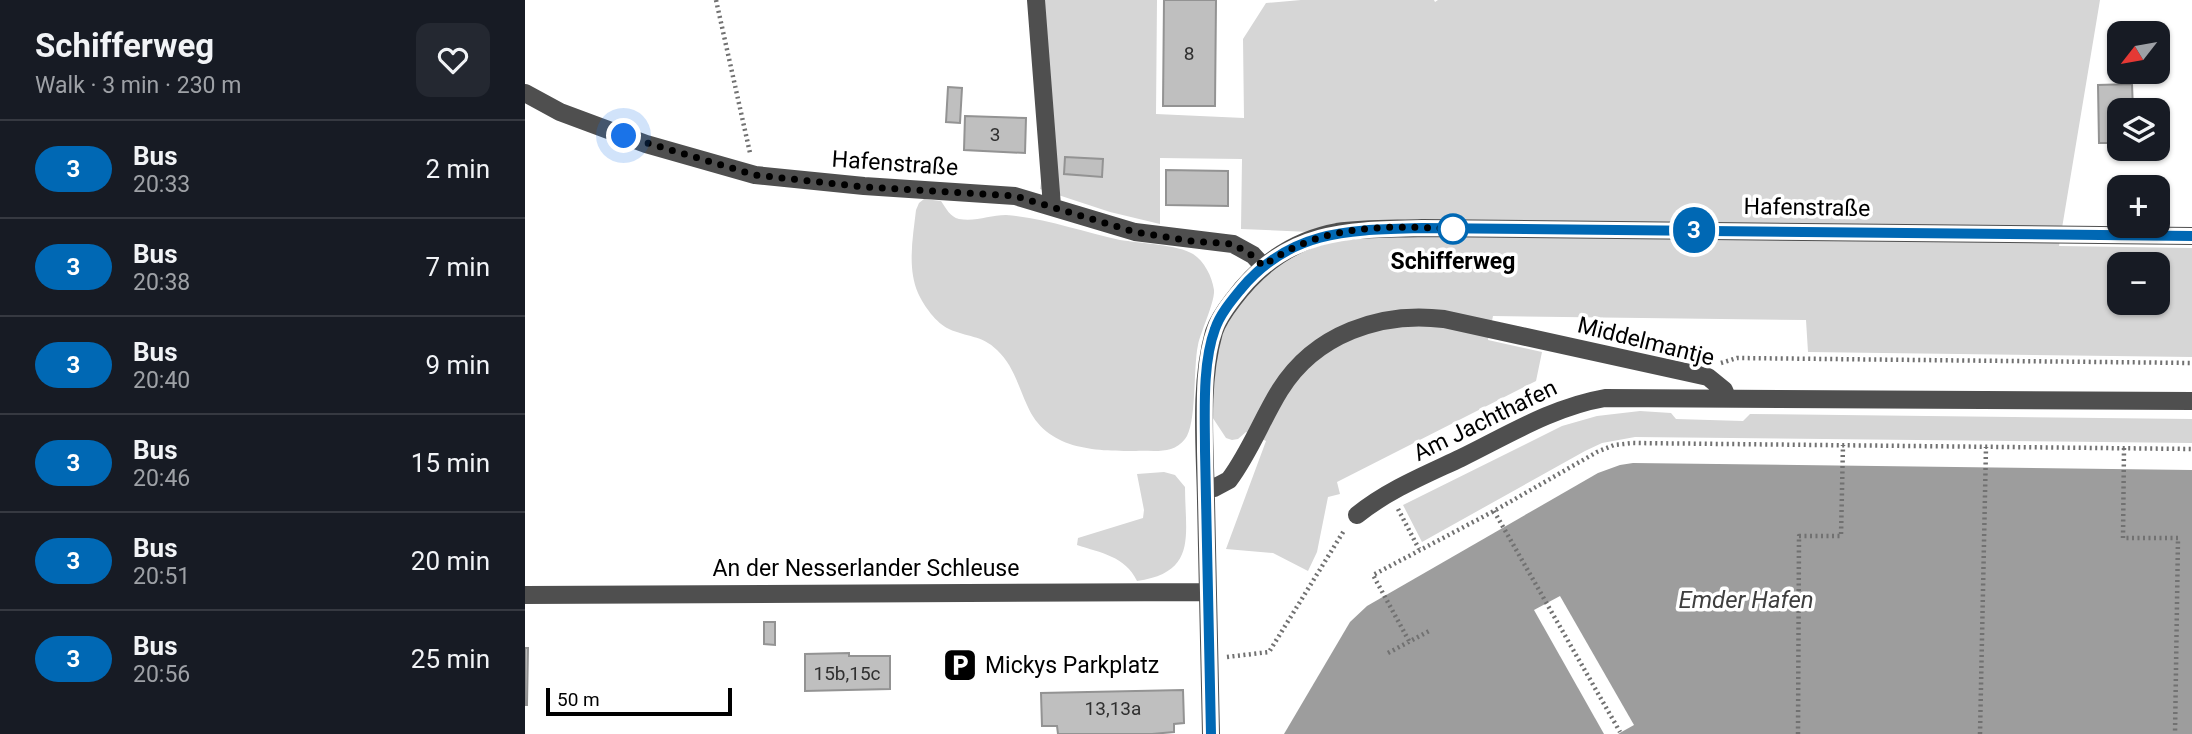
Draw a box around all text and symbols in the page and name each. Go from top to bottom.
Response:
north arrow [2107,21,2170,84]
map controls [2107,21,2170,315]
button: heart [416,23,490,97]
text: Schifferweg [35,26,214,65]
house number: 8 [1184,42,1194,65]
text: Walk · 3 min · 230 m [35,72,241,99]
button: layers [2107,98,2170,161]
your location [606,118,641,153]
house number: 3 [990,123,1000,146]
text: Bus [133,141,178,171]
street label: Hafenstraße [831,146,959,181]
text: 2 min [425,154,490,184]
text: 3 [67,155,80,183]
text: 20:33 [133,171,190,198]
button: + [2107,175,2170,238]
street label: Hafenstraße [1743,193,1871,222]
line badge: 3 [1671,207,1717,253]
marker: Schifferweg [1438,214,1468,244]
text: 3 [1687,216,1701,244]
text: Bus [133,239,178,269]
place label: Schifferweg [1391,248,1515,275]
text: 7 min [425,252,490,282]
button: − [2107,252,2170,315]
text: 3 [67,253,80,281]
text: 20:38 [133,269,190,296]
street label: Middelmantje [1575,311,1717,372]
text: Bus [133,337,178,367]
text: 9 min [425,350,490,380]
text: 3 [67,351,80,379]
text: 20:40 [133,367,190,394]
street label: Am Jachthafen [1409,374,1561,467]
text: Bus [133,435,178,465]
text: 15 min [411,448,490,478]
text: 3 [67,449,80,477]
text: 20:46 [133,465,190,492]
text: Bus [133,533,178,563]
text: 20 min [411,546,490,576]
text: 3 [67,547,80,575]
street label: An der Nesserlander Schleuse [713,555,1019,582]
text: 20:51 [133,563,190,590]
water label: Emder Hafen [1678,586,1814,614]
text: Bus [133,631,178,661]
text: 25 min [411,644,490,674]
text: 3 [67,645,80,673]
parking icon: Mickys Parkplatz [941,646,979,684]
place label: Mickys Parkplatz [985,652,1159,679]
text: 20:56 [133,661,190,688]
house number: 15b,15c [813,662,881,685]
scale bar [546,685,731,717]
text: 50 m [557,688,600,711]
house number: 13,13a [1085,697,1141,720]

